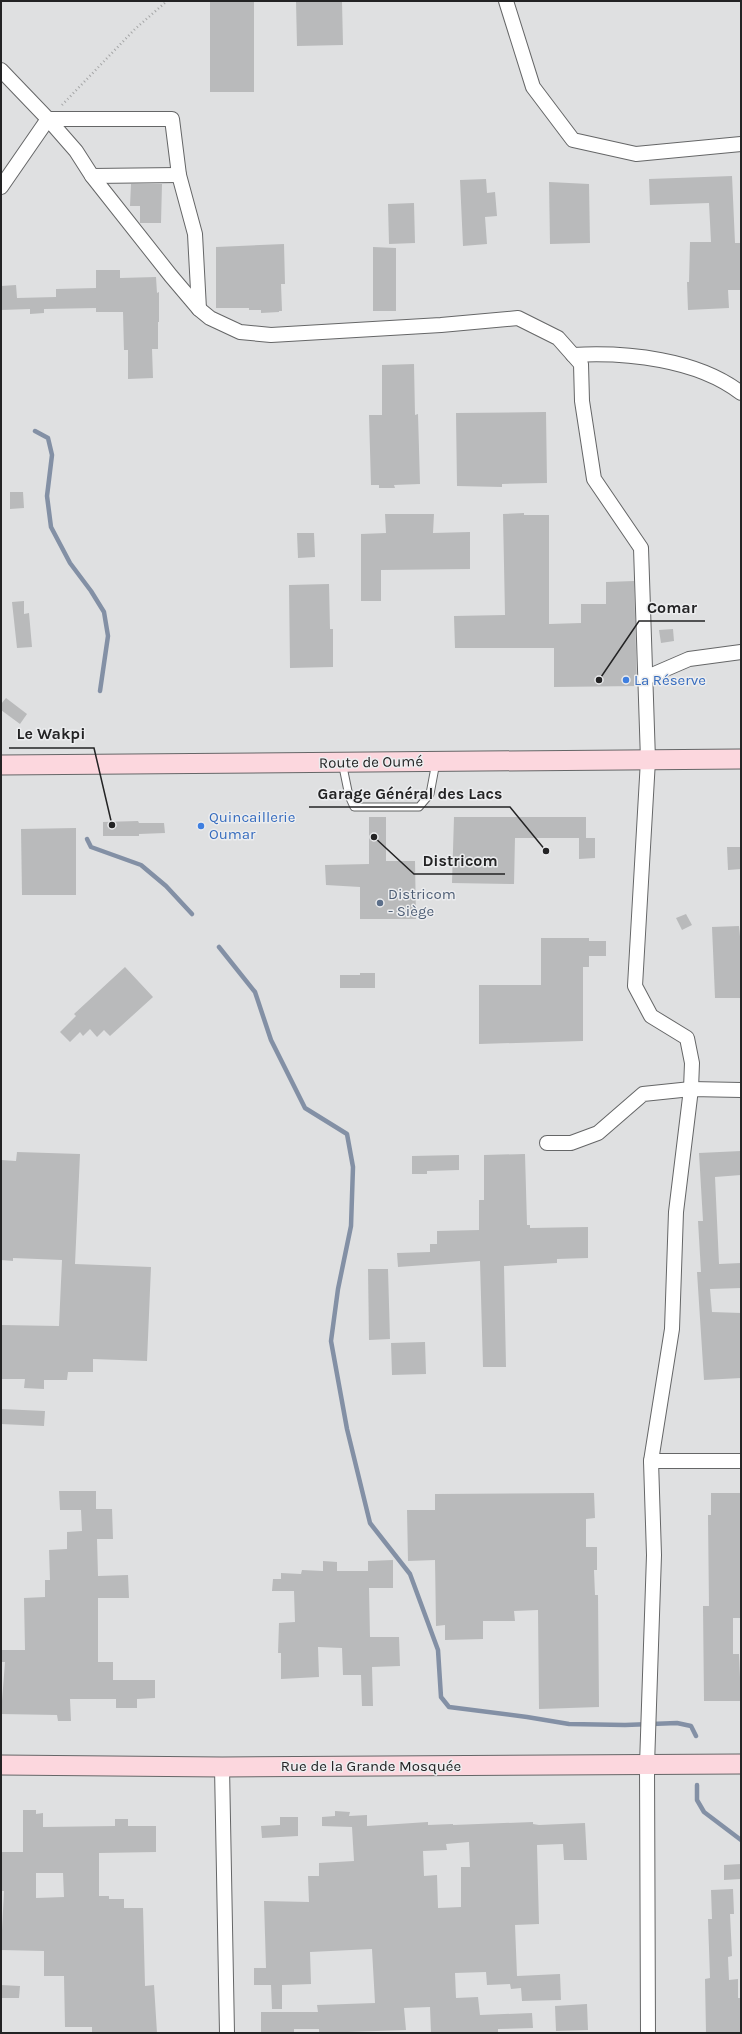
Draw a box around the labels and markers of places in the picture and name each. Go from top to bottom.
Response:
callout: Comar [639,593,705,621]
place label: La Réserve [634,671,706,689]
marker: La Réserve [621,675,631,685]
callout: Le Wakpi [9,720,94,748]
callout: Garage Général des Lacs [309,779,510,807]
place label: Quincaillerie Oumar [209,808,296,843]
marker: Quincaillerie Oumar [196,821,206,831]
callout: Districom [414,846,505,874]
place label: Districom - Siège [388,885,456,920]
marker: Districom - Siège [375,898,385,908]

